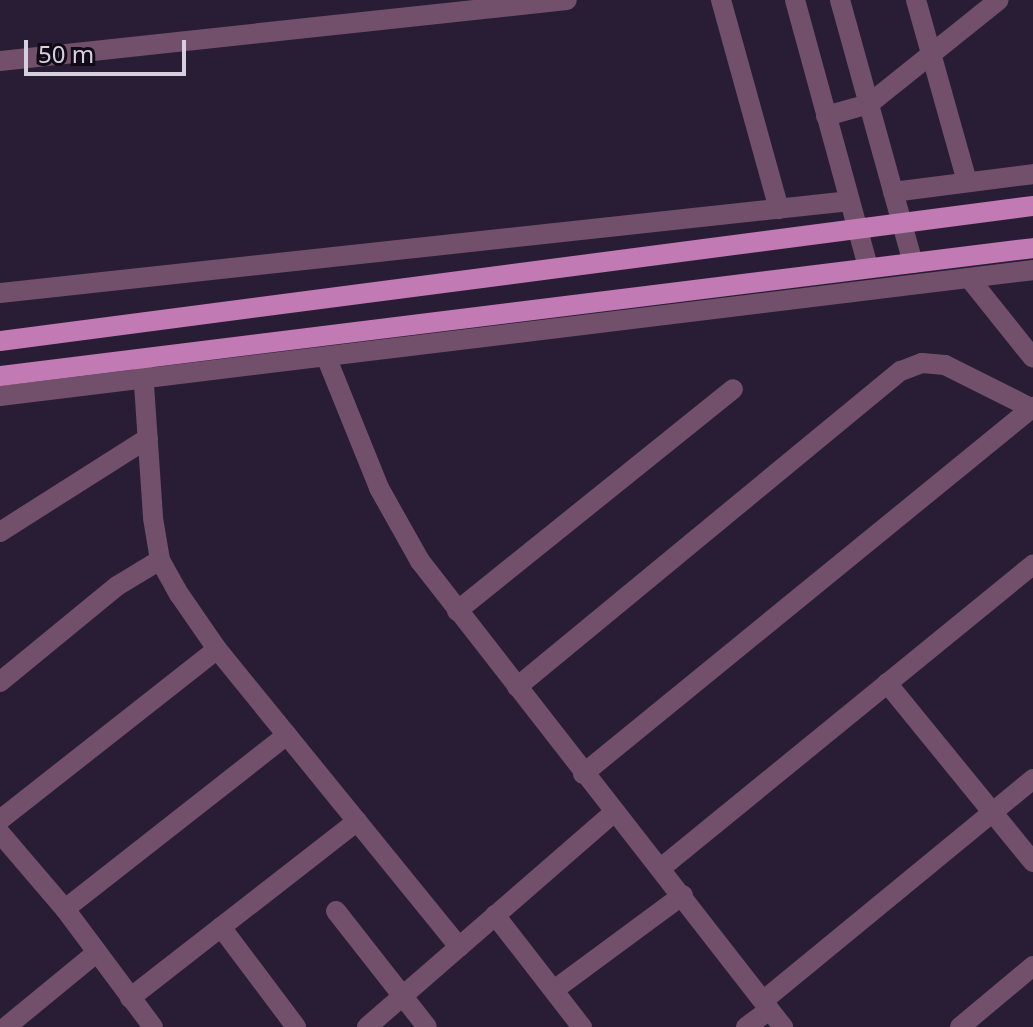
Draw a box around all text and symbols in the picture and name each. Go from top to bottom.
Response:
scale bar [28,24,190,74]
text: 50 m [38,37,94,70]

